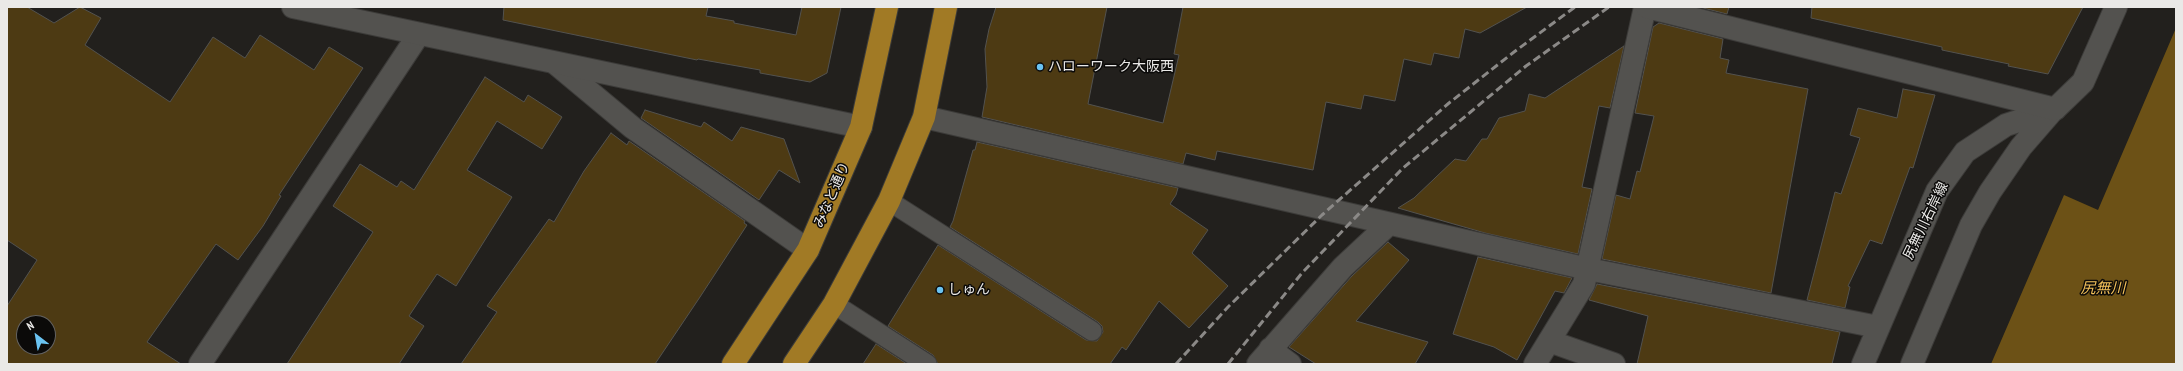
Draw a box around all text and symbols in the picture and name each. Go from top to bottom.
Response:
place label: ハローワーク大阪西 [1048,59,1174,75]
marker: ハローワーク大阪西 [1035,62,1045,72]
street label: みなと通り [811,160,853,230]
street label: 尻無川右岸線 [1900,180,1952,262]
water label: 尻無川 [2081,280,2125,298]
place label: しゅん [948,282,990,298]
marker: しゅん [935,285,945,295]
north arrow [16,315,56,355]
text: N [24,318,36,333]

